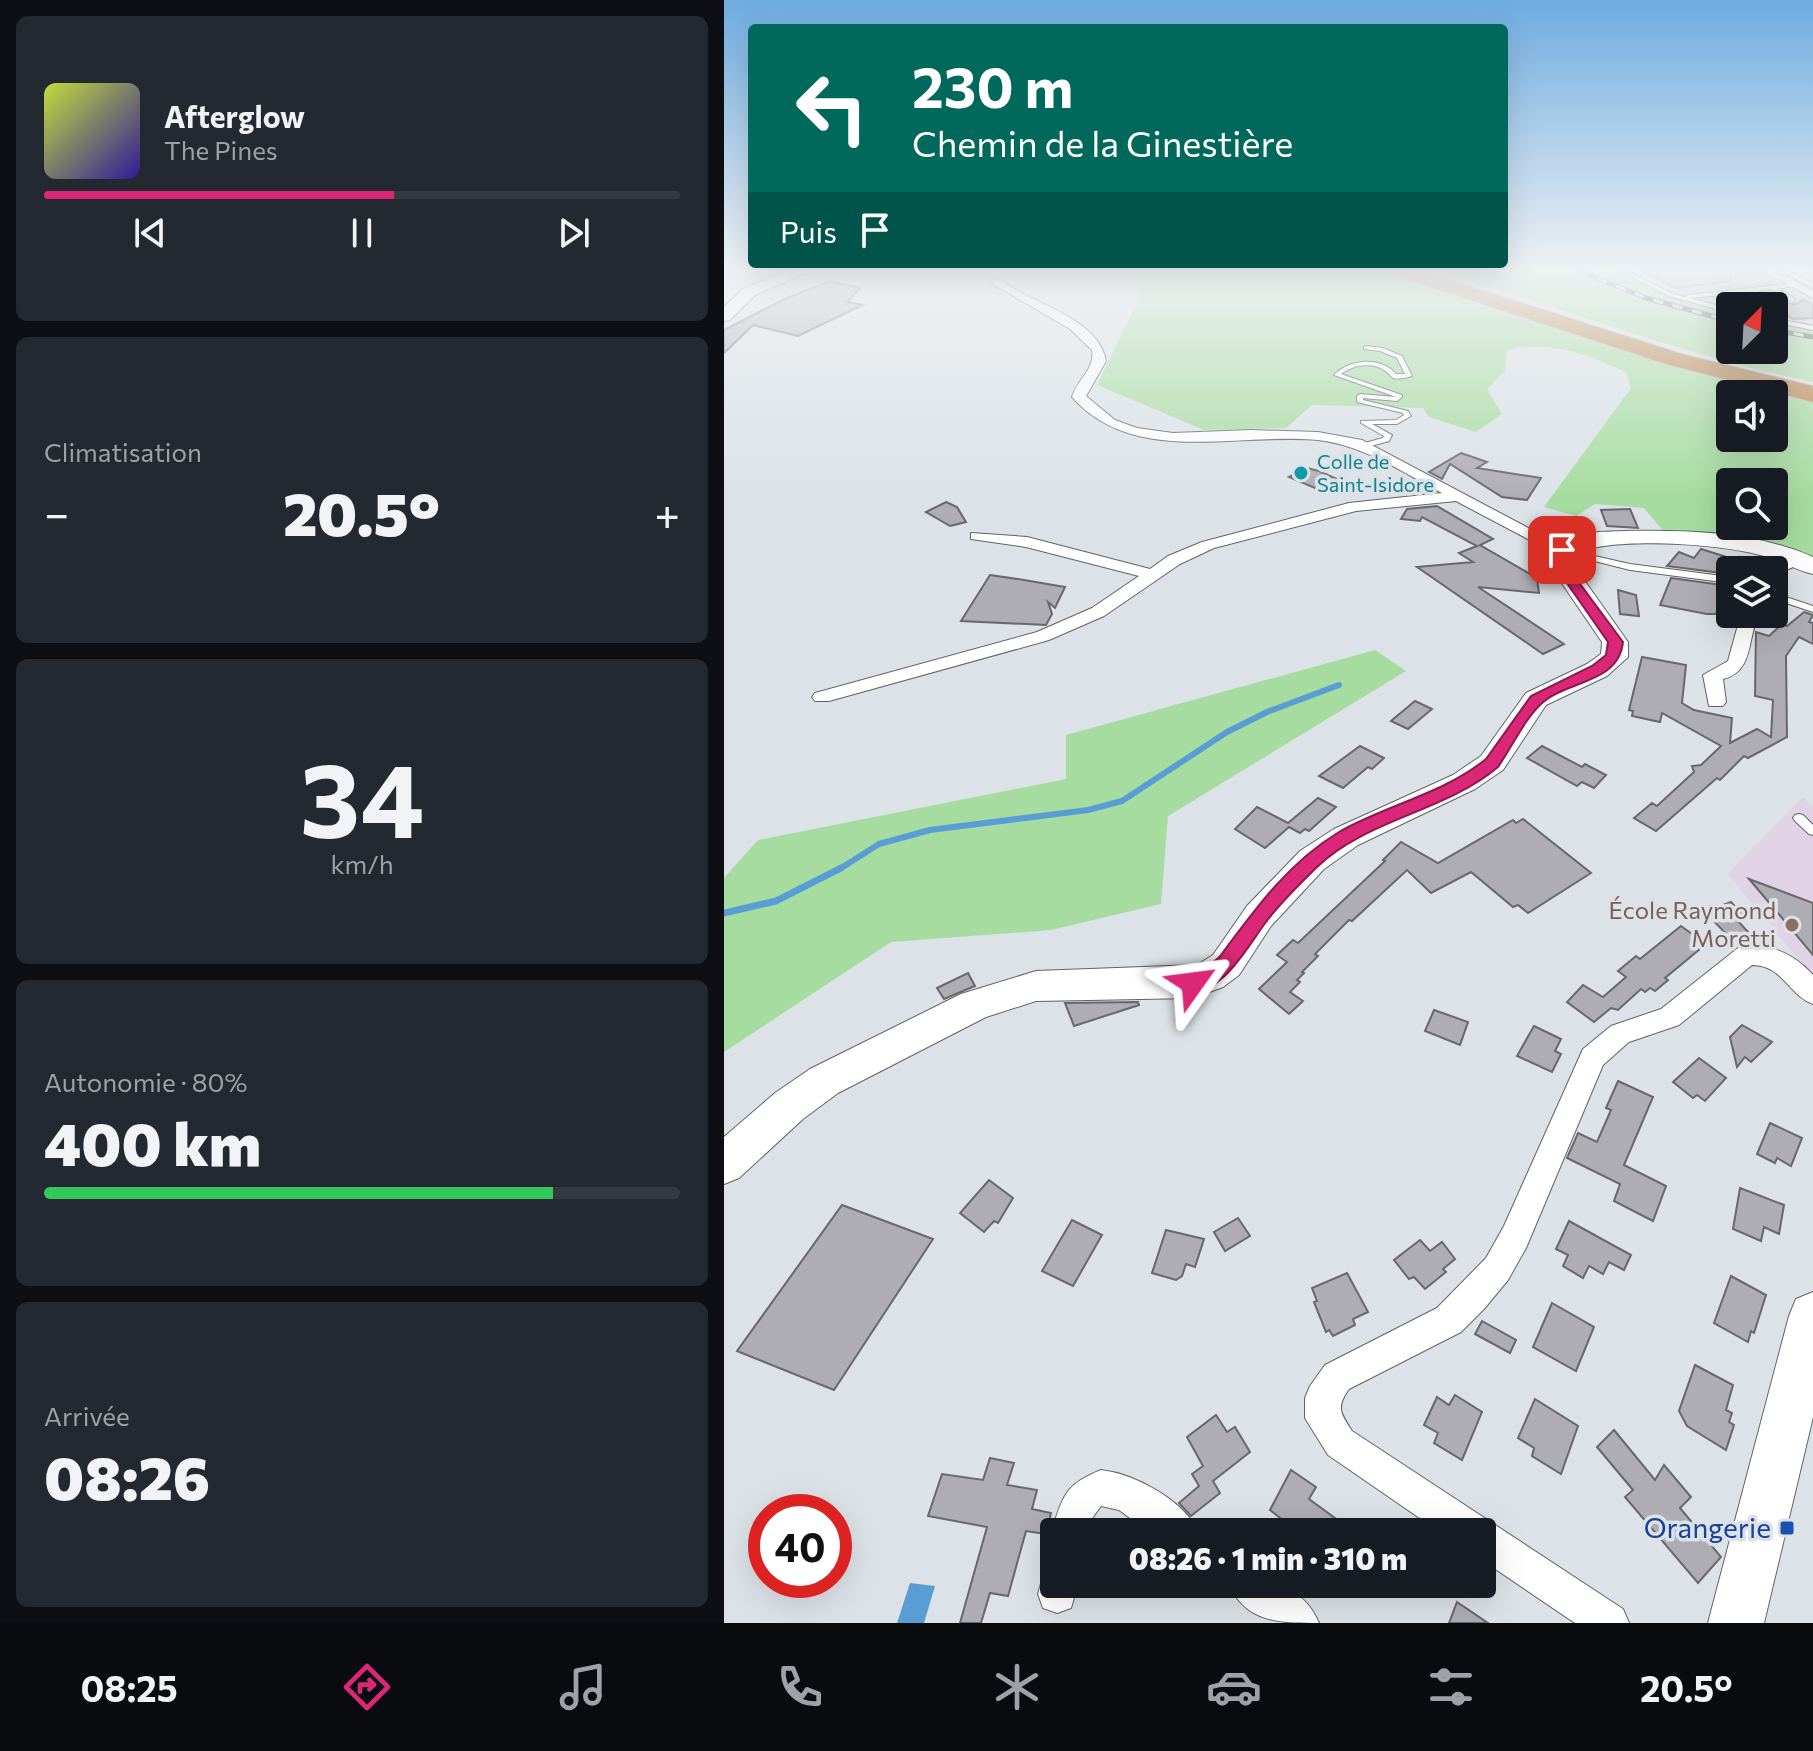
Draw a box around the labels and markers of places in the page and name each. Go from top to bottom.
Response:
place label: Colle de Saint-Isidore [1317,449,1434,496]
marker: Colle de Saint-Isidore [1292,464,1310,482]
pin [1528,516,1596,584]
place label: École Raymond Moretti [1609,895,1776,952]
marker: École Raymond Moretti [1783,916,1801,934]
place label: Orangerie [1644,1510,1771,1544]
marker: Orangerie [1778,1519,1796,1537]

